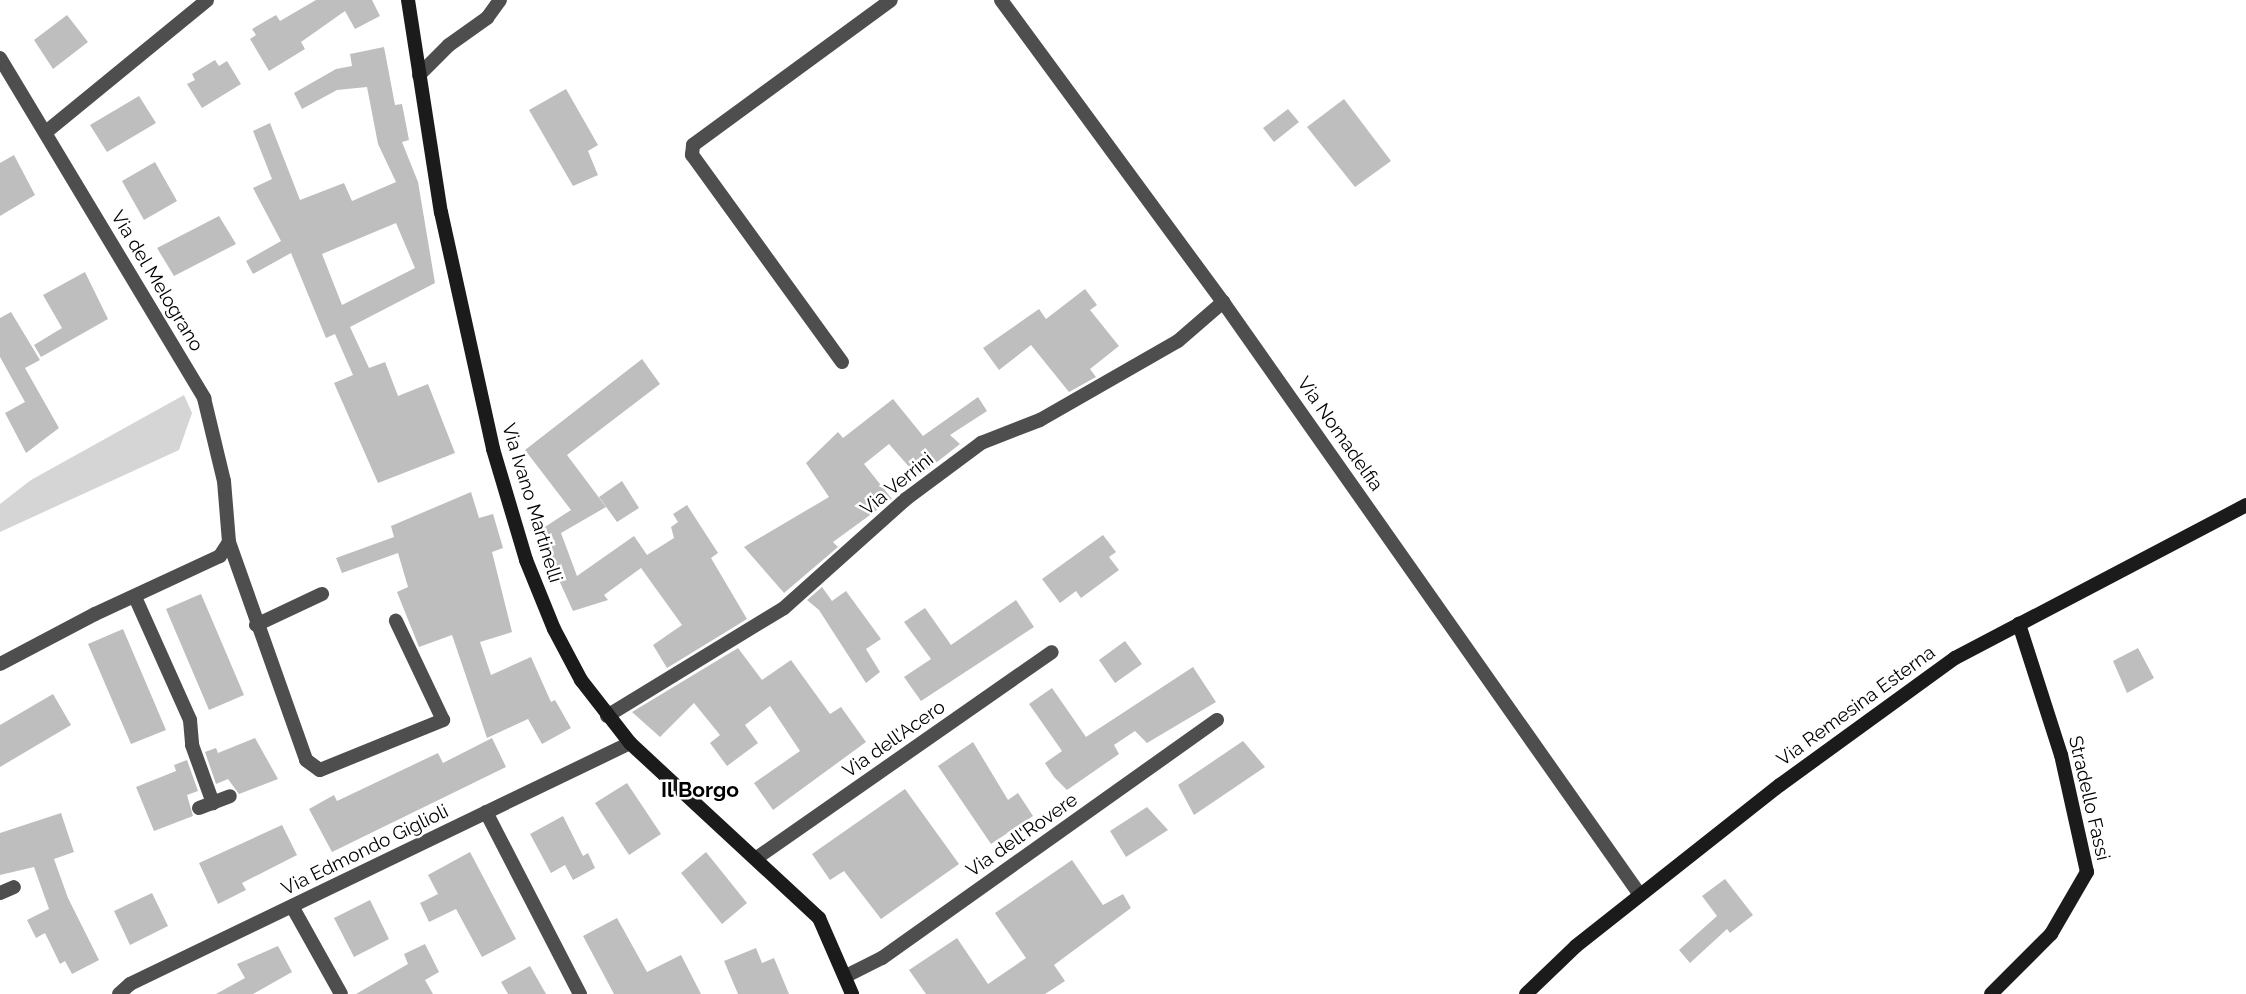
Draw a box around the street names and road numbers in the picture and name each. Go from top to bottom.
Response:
street label: Via del Melograno [106,206,208,356]
street label: Via Nomadelfia [1292,373,1388,495]
street label: Via Ivano Martinelli [497,421,567,585]
street label: Via Verrini [856,448,938,520]
street label: Via Remesina Esterna [1772,641,1940,771]
street label: Via dell'Acero [839,695,949,783]
street label: Stradello Fassi [2064,734,2114,862]
street label: Via dell'Rovere [962,788,1082,882]
street label: Via Edmondo Giglioli [278,800,452,900]

